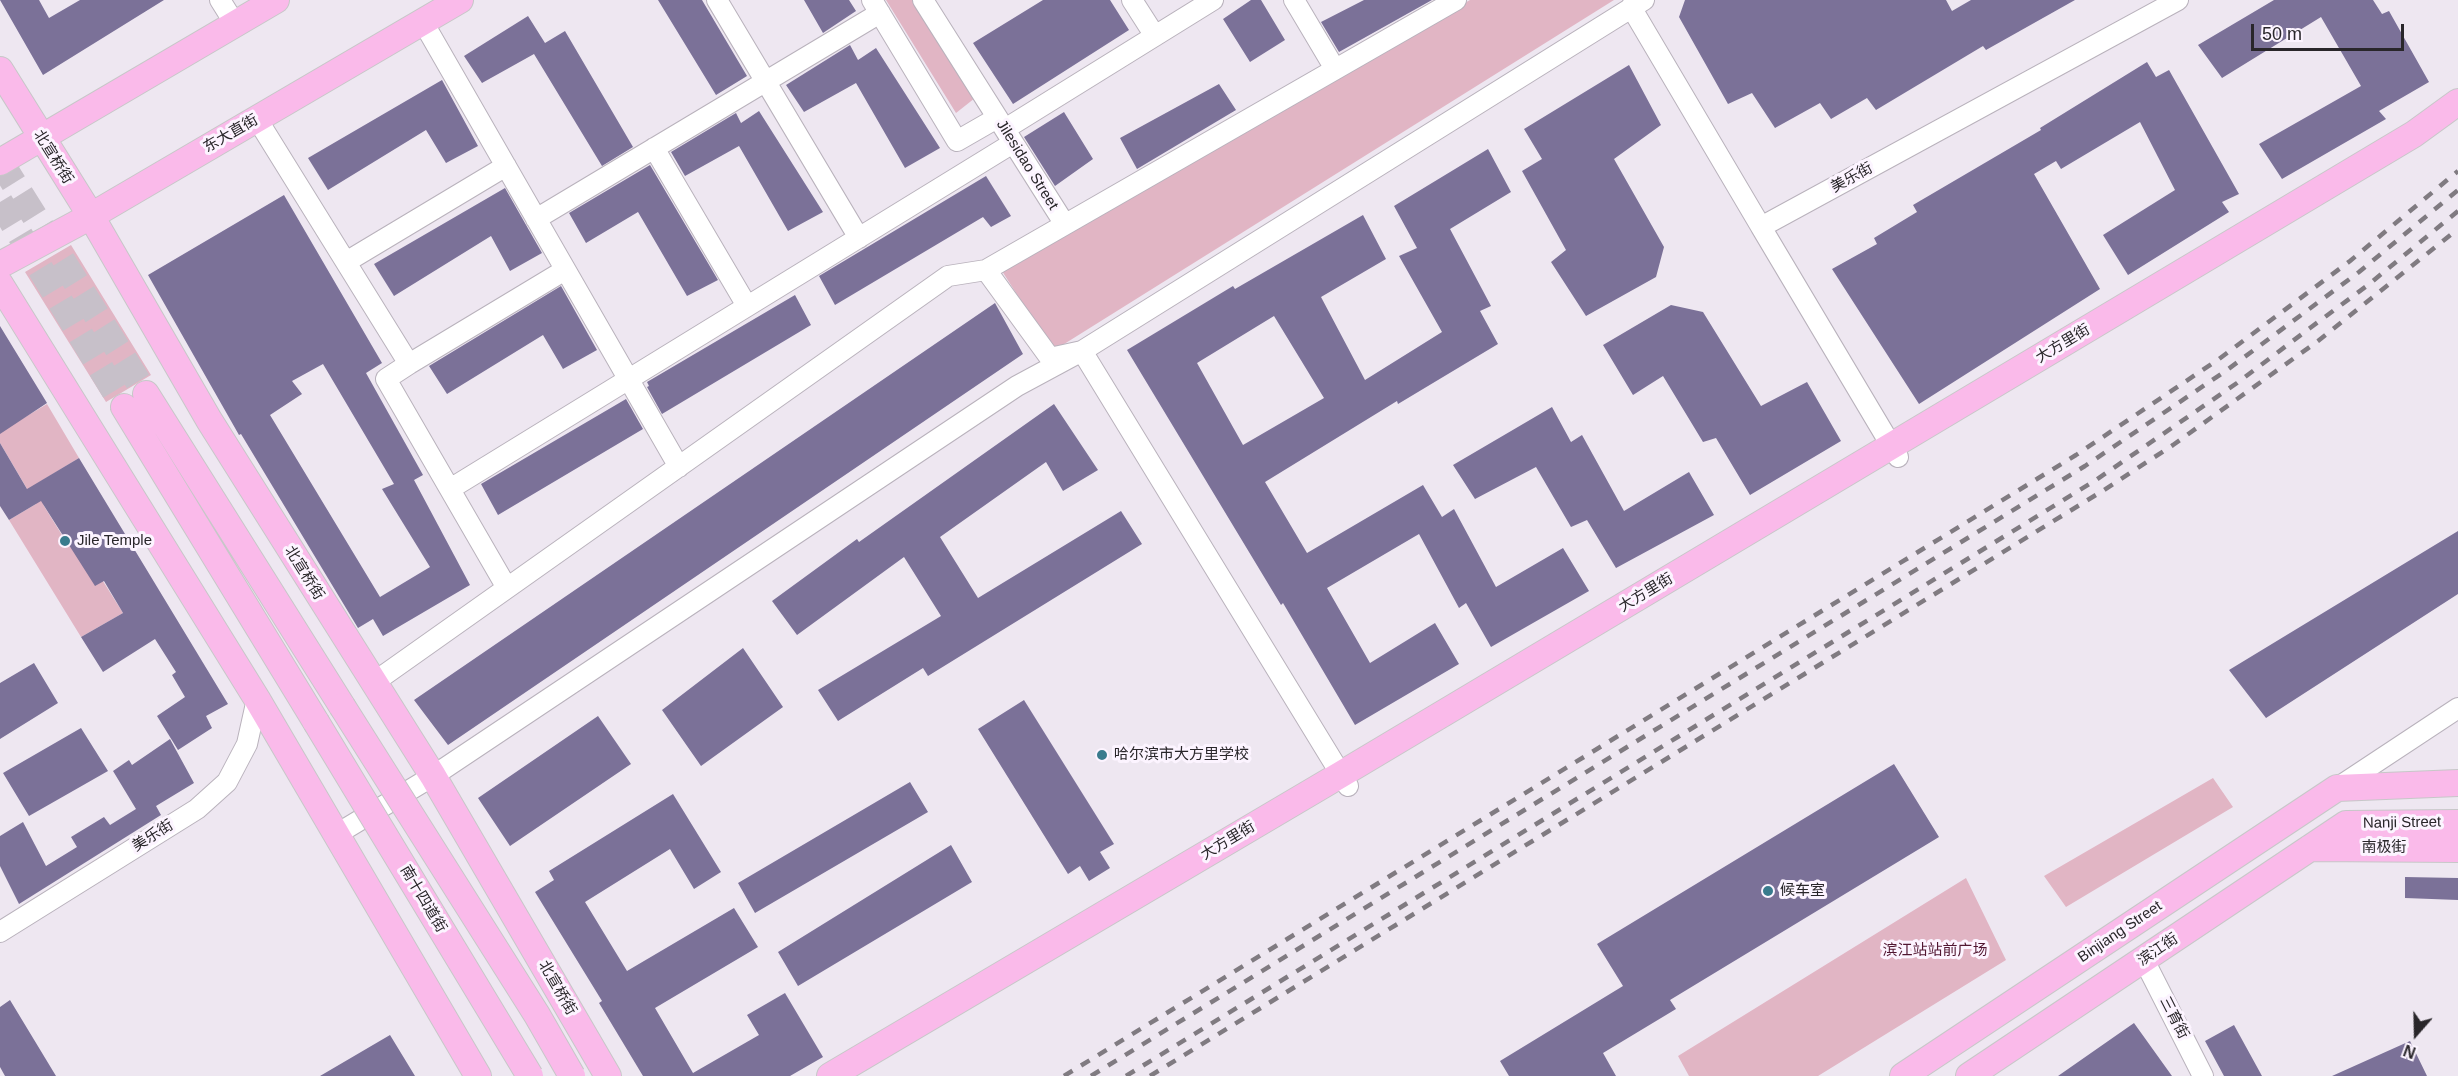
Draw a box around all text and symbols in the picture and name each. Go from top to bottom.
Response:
scale bar [2254,12,2407,50]
text: 50 m [2262,24,2302,44]
street label: 东大直街 [201,111,261,157]
street label: Jilesidao Street [992,117,1062,213]
street label: 北宣桥街 [29,127,77,187]
street label: 美乐街 [1828,159,1876,197]
street label: 大方里街 [2033,321,2093,367]
place label: Jile Temple [77,532,152,550]
marker: Jile Temple [58,534,72,548]
street label: 北宣桥街 [280,543,328,603]
street label: 大方里街 [1616,570,1676,616]
place label: 哈尔滨市大方里学校 [1114,746,1249,764]
marker: 哈尔滨市大方里学校 [1095,748,1109,762]
street label: Nanji Street [2363,813,2441,833]
street label: 美乐街 [129,816,177,856]
street label: 大方里街 [1198,818,1258,864]
street label: 南极街 [2362,839,2406,857]
street label: 南十四道街 [396,862,450,936]
place label: 候车室 [1780,882,1825,900]
marker: 候车室 [1761,884,1775,898]
street label: Binjiang Street [2075,897,2165,967]
street label: 滨江街 [2134,930,2182,970]
park label: 滨江站站前广场 [1883,942,1987,960]
street label: 北宣桥街 [534,958,580,1018]
street label: 三育街 [2156,994,2192,1042]
north arrow [2386,1004,2446,1064]
text: N [2401,1041,2418,1061]

